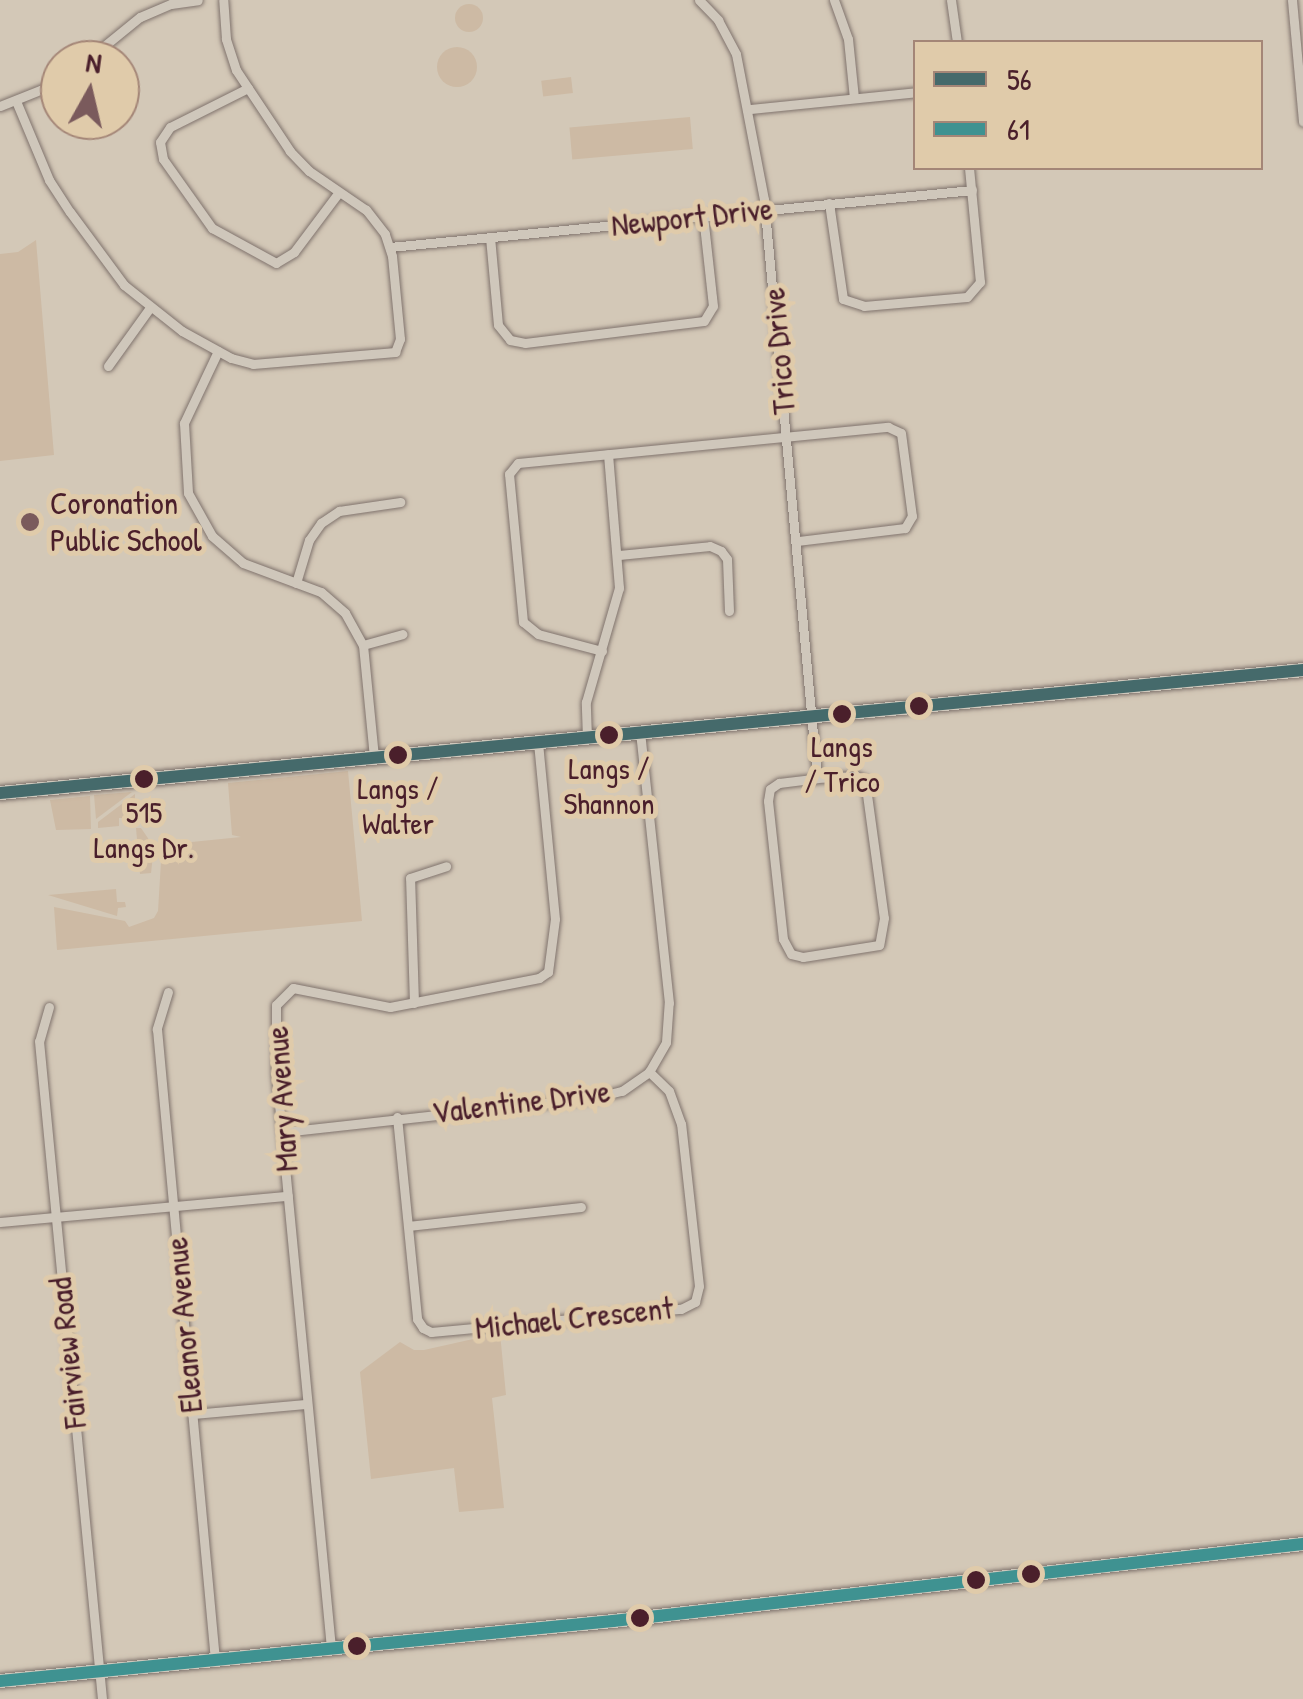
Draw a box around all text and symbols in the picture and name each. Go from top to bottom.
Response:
north arrow [40,40,140,140]
legend [913,40,1263,170]
text: N [84,42,104,82]
text: 56 [1007,59,1032,99]
text: 61 [1007,109,1030,149]
street label: Newport Drive [609,189,775,245]
street label: Trico Drive [754,286,804,416]
place label: Coronation Public School [50,485,202,560]
marker: Coronation Public School [19,511,41,533]
unlabelled marker [909,696,929,716]
marker: Langs / Trico [832,704,852,724]
marker: Langs / Shannon [599,725,619,745]
place label: Langs / Trico [804,728,880,798]
marker: Langs / Walter [388,745,408,765]
place label: Langs / Shannon [564,750,654,820]
marker: 515 Langs Dr. [134,769,154,789]
place label: Langs / Walter [358,770,438,840]
place label: 515 Langs Dr. [94,794,194,864]
street label: Mary Avenue [258,1025,306,1173]
street label: Valentine Drive [430,1072,612,1132]
street label: Eleanor Avenue [157,1236,211,1414]
street label: Fairview Road [41,1276,95,1430]
street label: Michael Crescent [473,1289,675,1347]
unlabelled marker [1021,1564,1041,1584]
unlabelled marker [966,1570,986,1590]
unlabelled marker [630,1608,650,1628]
unlabelled marker [347,1636,367,1656]

